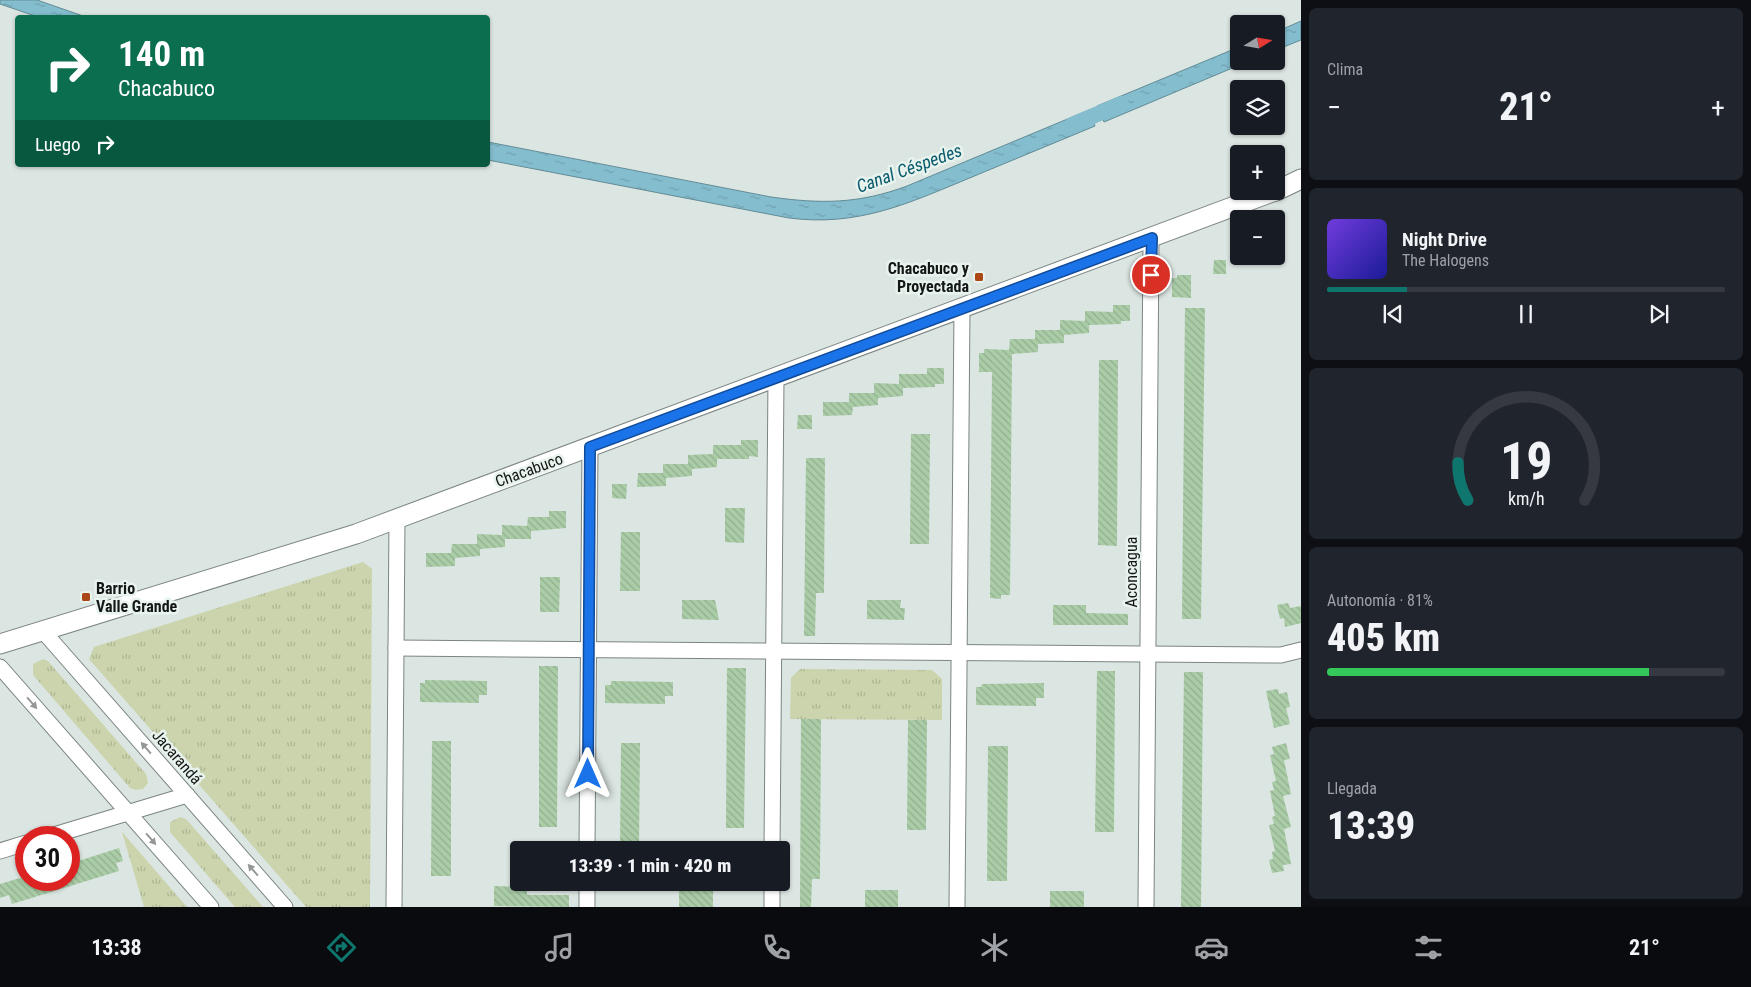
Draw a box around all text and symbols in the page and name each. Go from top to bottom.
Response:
north arrow [1230,15,1285,70]
map controls [1230,15,1285,265]
text: 140 m [118,34,205,75]
icon: right [35,35,100,100]
text: Clima [1327,60,1363,79]
text: Chacabuco [118,76,215,101]
button: layers [1230,80,1285,135]
text: 21° [1499,85,1553,129]
text: − [1327,91,1341,124]
text: + [1711,91,1725,124]
icon: right [91,130,119,158]
text: Luego [35,133,81,156]
water label: Canal Céspedes [853,139,965,197]
button: + [1230,145,1285,200]
button: − [1230,210,1285,265]
text: Night Drive [1402,228,1487,251]
text: The Halogens [1402,251,1489,270]
pin [1130,254,1172,296]
place label: Chacabuco y Proyectada [888,259,969,296]
icon: arrive [1137,261,1165,289]
marker: Chacabuco y Proyectada [973,271,985,283]
icon: previous [1379,300,1407,328]
icon: pause [1512,300,1540,328]
icon: next [1645,300,1673,328]
text: 19 [1500,431,1552,492]
street label: Chacabuco [493,449,565,491]
text: km/h [1508,488,1544,509]
street label: Aconcagua [1122,537,1141,607]
place label: Barrio Valle Grande [96,579,178,616]
marker: Barrio Valle Grande [80,591,92,603]
text: Autonomía · 81% [1327,591,1433,610]
text: 405 km [1327,616,1440,660]
one-way arrow [26,697,38,709]
street label: Jacarandá [148,726,206,788]
one-way arrow [140,742,151,755]
position arrow [561,747,613,799]
text: Llegada [1327,779,1377,798]
text: 13:39 [1327,804,1415,848]
speed limit sign: 30 [15,826,80,891]
one-way arrow [145,832,157,844]
text: 13:39 · 1 min · 420 m [569,854,731,877]
one-way arrow [247,864,258,877]
icon: directions [324,930,359,965]
icon: music [542,930,577,965]
icon: phone [759,930,794,965]
icon: climate [977,930,1012,965]
icon: car [1194,930,1229,965]
icon: filters [1411,930,1446,965]
text: 13:38 [91,935,142,960]
text: 21° [1629,935,1660,960]

